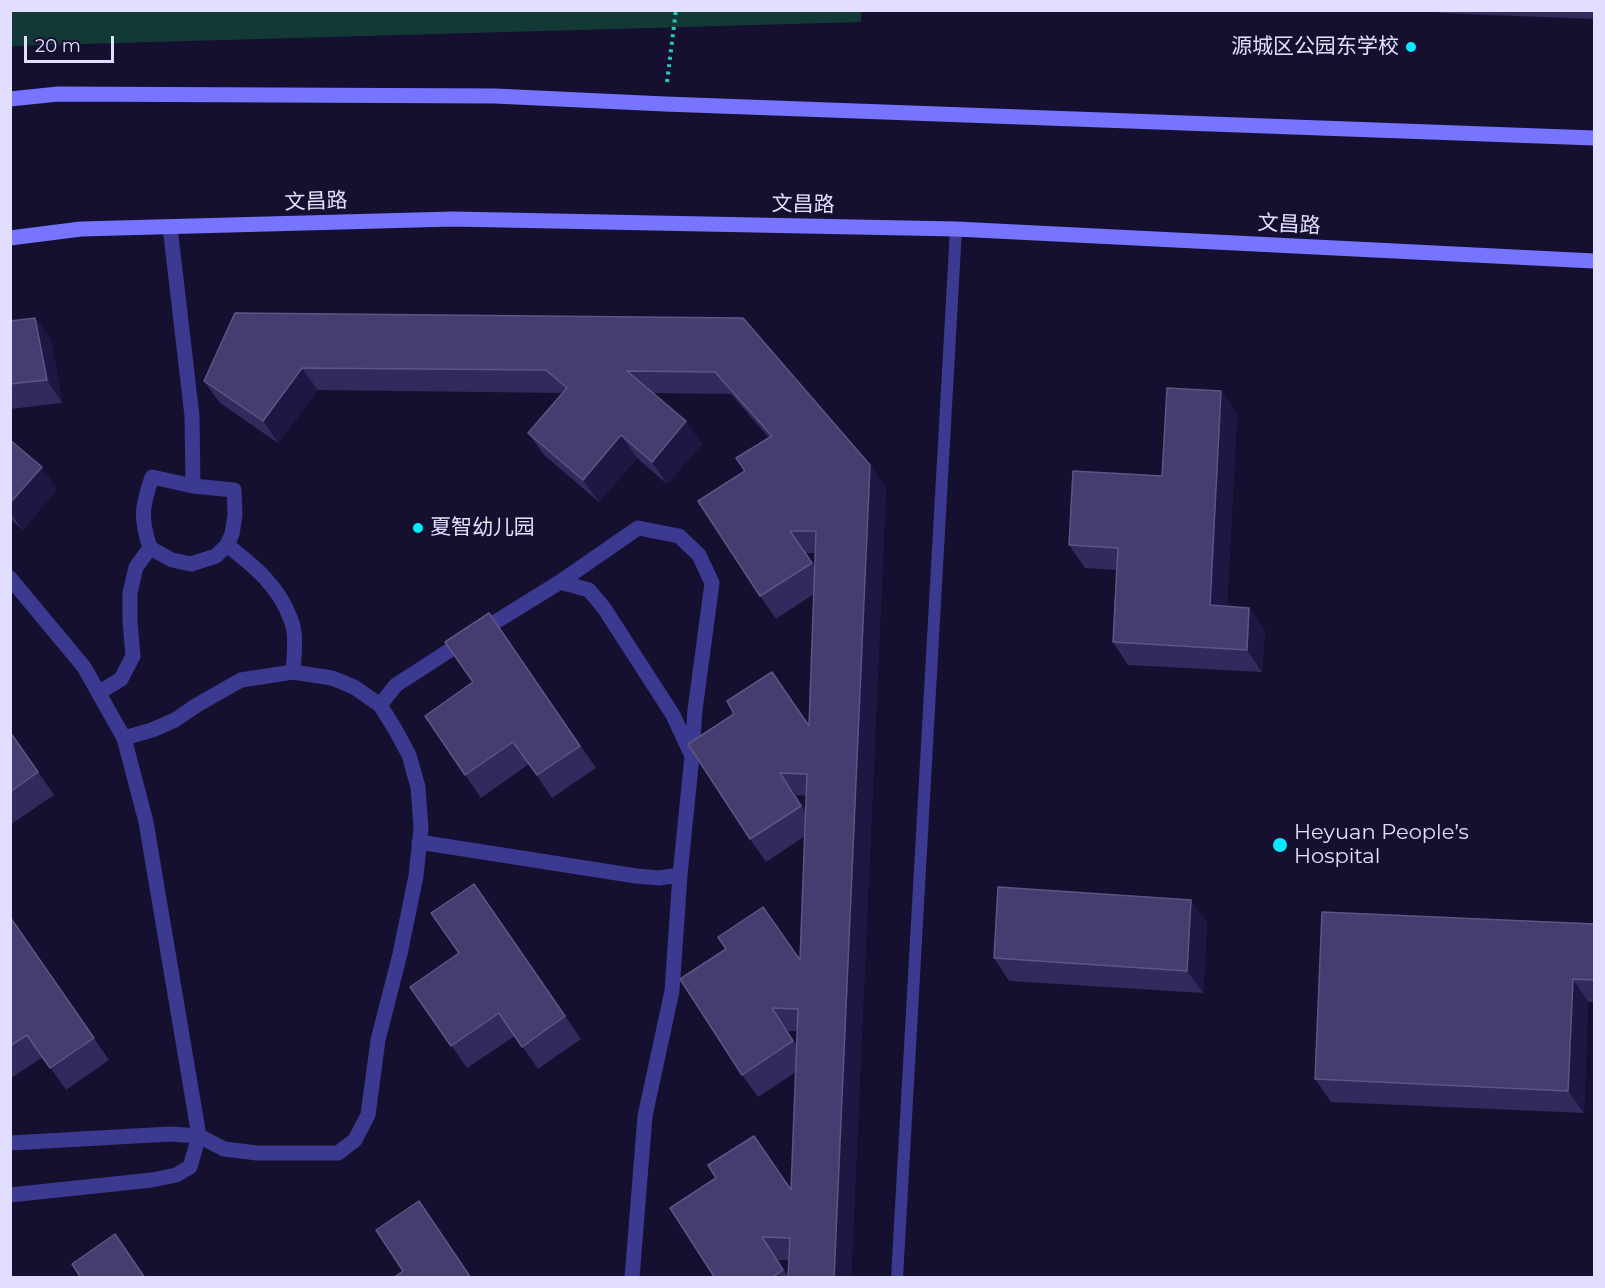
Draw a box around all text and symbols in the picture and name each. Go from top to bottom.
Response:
scale bar [27,24,117,62]
place label: 源城区公园东学校 [1231,34,1399,60]
text: 20 m [35,35,81,57]
marker: 源城区公园东学校 [1404,40,1418,54]
street label: 文昌路 [284,188,348,216]
street label: 文昌路 [771,192,835,218]
street label: 文昌路 [1257,211,1321,239]
place label: 夏智幼儿园 [430,515,535,541]
marker: 夏智幼儿园 [411,521,425,535]
place label: Heyuan People’s Hospital [1294,820,1469,870]
marker: Heyuan People’s Hospital [1271,836,1289,854]

